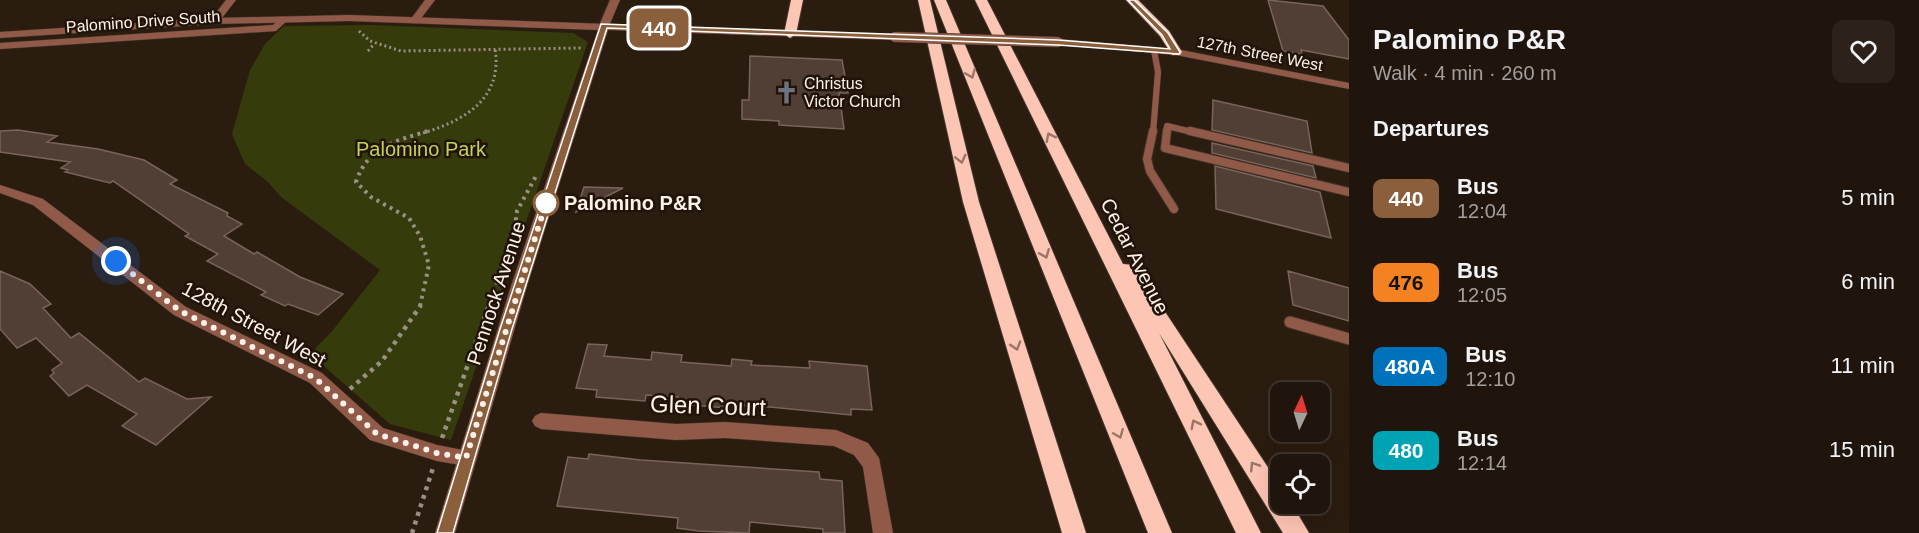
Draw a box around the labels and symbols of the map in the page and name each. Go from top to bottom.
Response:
street label: Palomino Drive South [65,8,221,35]
line badge: 440 [624,9,694,48]
street label: 127th Street West [1196,33,1325,74]
one-way arrow [964,67,976,78]
place label: Christus Victor Church [804,75,901,110]
church icon: Christus Victor Church [773,79,799,105]
one-way arrow [1046,132,1057,143]
park label: Palomino Park [356,138,487,160]
one-way arrow [953,154,966,164]
marker: Palomino P&R [533,190,559,216]
place label: Palomino P&R [564,192,702,214]
street label: Cedar Avenue [1097,195,1173,317]
street label: Pennock Avenue [462,218,530,368]
your location [101,246,131,276]
one-way arrow [1038,248,1050,259]
street label: 128th Street West [178,277,330,371]
one-way arrow [1009,340,1021,351]
north arrow [1270,382,1330,442]
street label: Glen Court [650,390,767,421]
one-way arrow [1190,420,1202,431]
one-way arrow [1112,428,1124,439]
one-way arrow [1250,462,1262,472]

